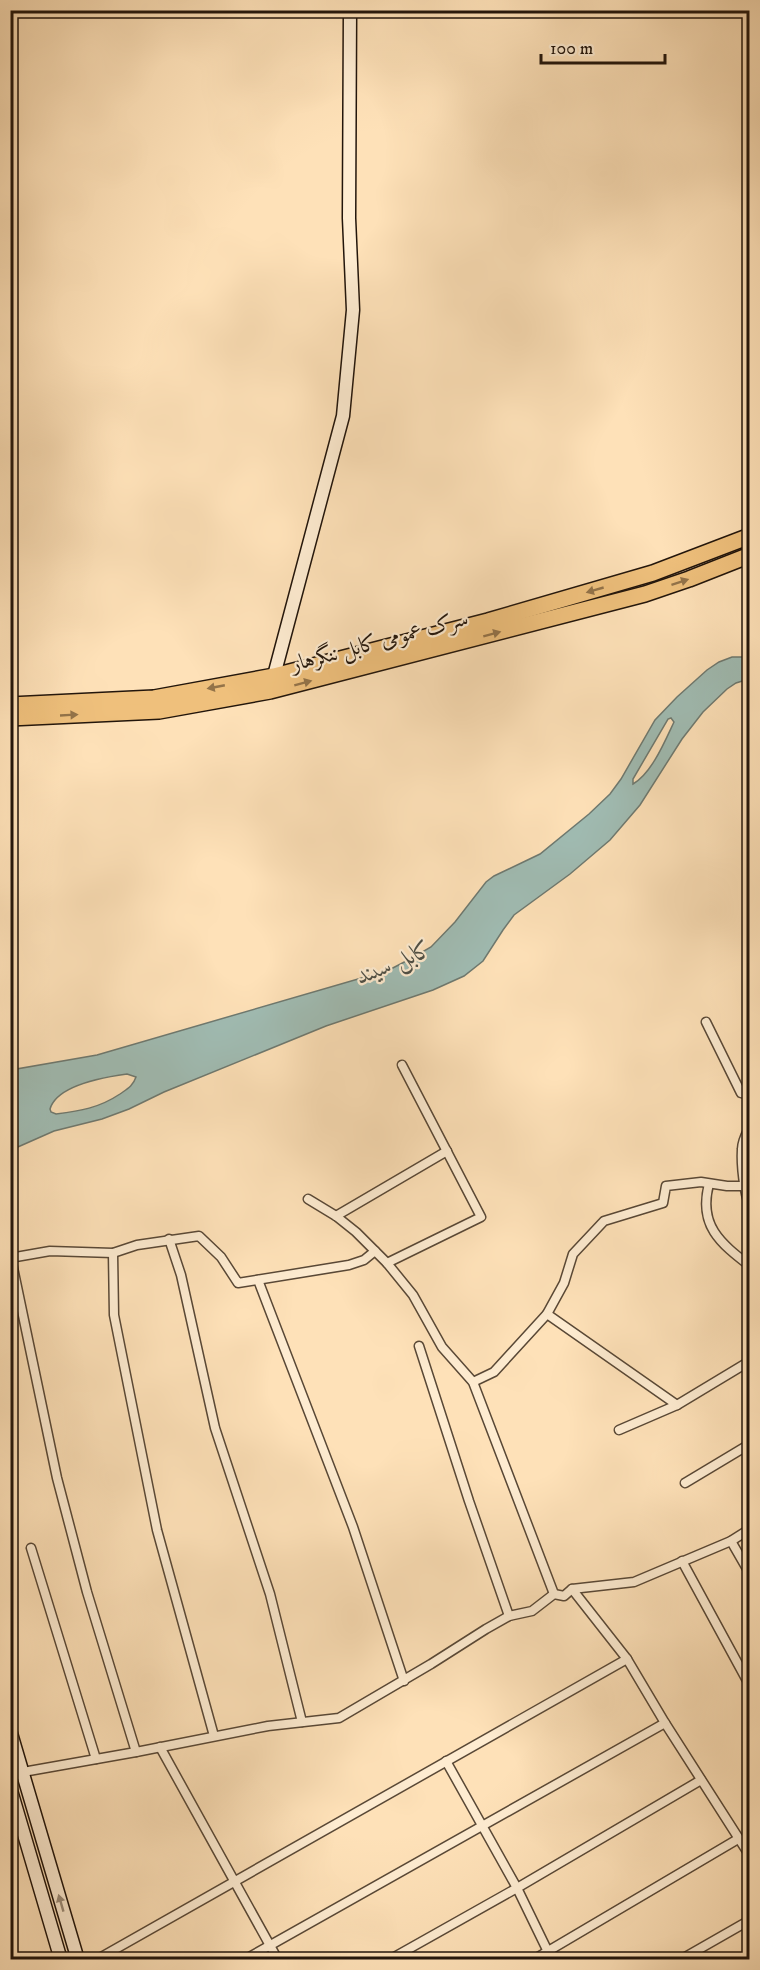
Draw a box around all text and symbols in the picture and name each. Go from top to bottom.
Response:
scale bar [541,27,666,65]
text: 100 m [550,38,593,60]
one-way arrow [671,577,689,587]
one-way arrow [586,586,604,595]
street label: سرک عمومی کابل ننگرهار [286,605,471,680]
one-way arrow [483,629,501,638]
one-way arrow [294,678,312,687]
one-way arrow [207,683,226,692]
one-way arrow [59,711,78,720]
water label: کابل سيند [351,934,438,993]
one-way arrow [56,1894,65,1912]

